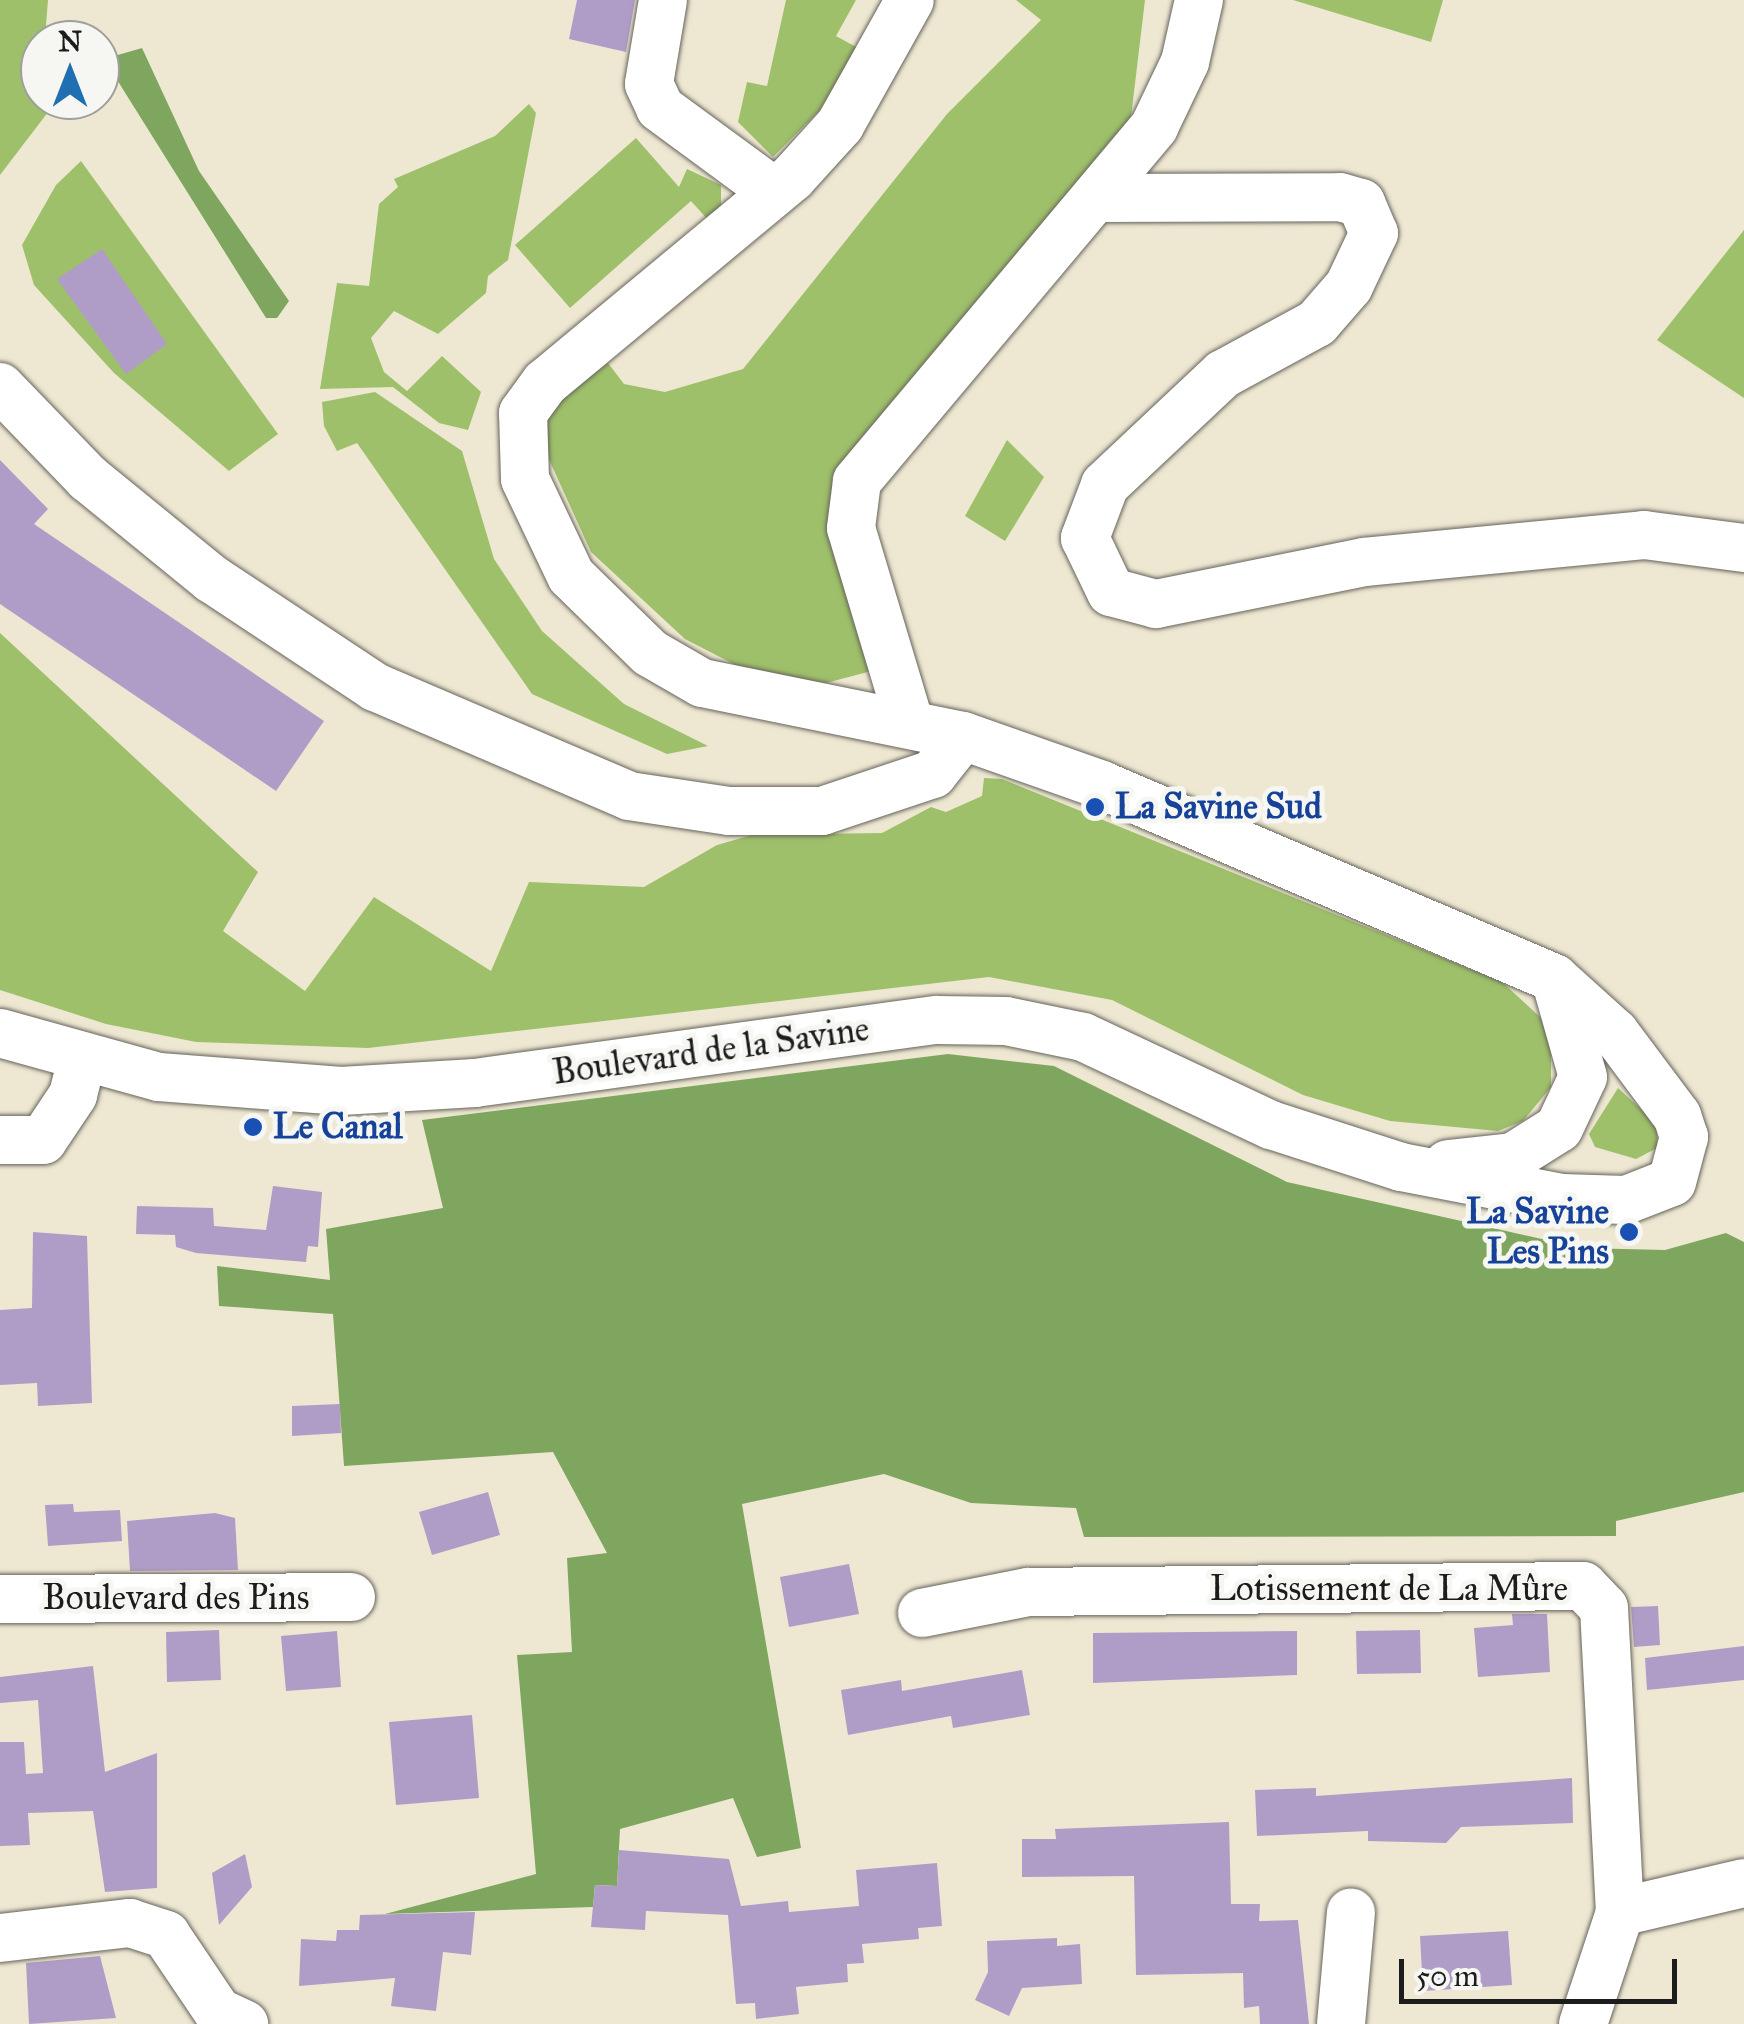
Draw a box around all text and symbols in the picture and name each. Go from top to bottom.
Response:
north arrow [20,20,120,120]
text: N [58,24,82,59]
place label: La Savine Sud [1115,786,1322,828]
marker: La Savine Sud [1084,796,1106,818]
street label: Boulevard de la Savine [550,1008,872,1094]
place label: Le Canal [273,1106,403,1148]
marker: Le Canal [242,1116,264,1138]
place label: La Savine Les Pins [1466,1191,1609,1273]
marker: La Savine Les Pins [1618,1221,1640,1243]
street label: Lotissement de La Mûre [1210,1568,1568,1610]
street label: Boulevard des Pins [43,1577,309,1619]
scale bar [1404,1939,1682,2001]
text: 50 m [1416,1958,1479,1994]

